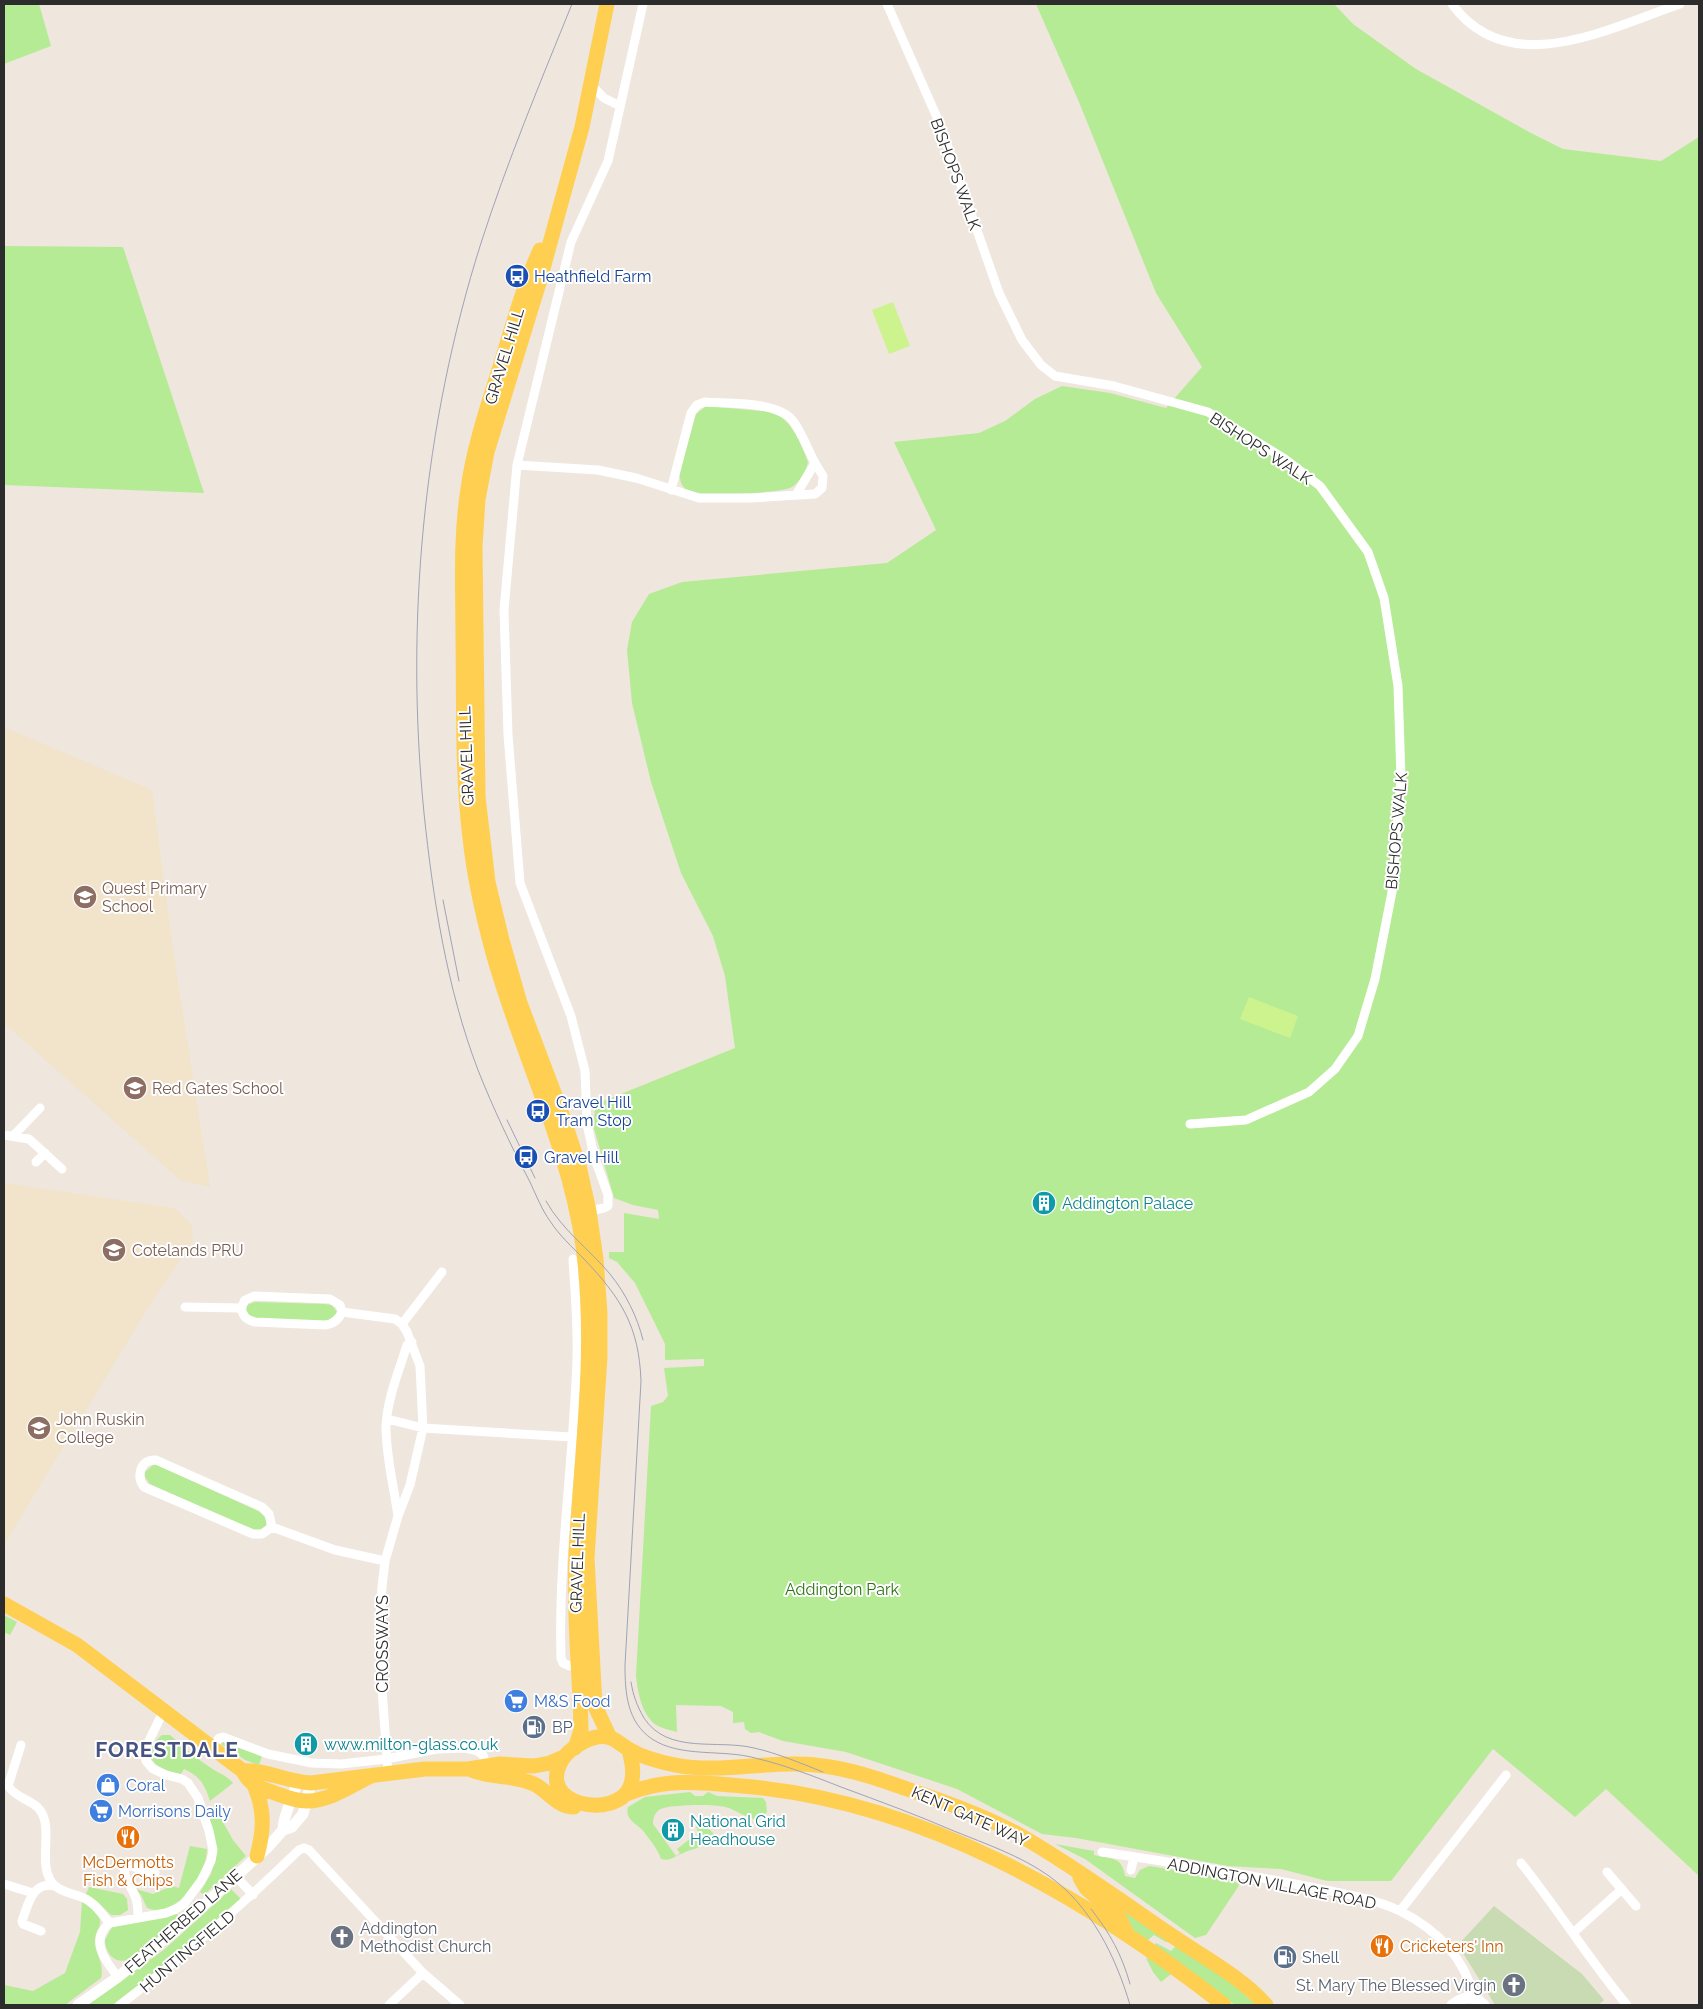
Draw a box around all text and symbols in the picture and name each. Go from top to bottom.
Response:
street label: BISHOPS WALK [926,116,985,233]
bus stop icon: Heathfield Farm [504,263,530,289]
place label: Heathfield Farm [534,267,652,286]
street label: GRAVEL HILL [481,305,528,407]
street label: BISHOPS WALK [1206,408,1316,489]
street label: GRAVEL HILL [455,705,478,806]
street label: BISHOPS WALK [1382,771,1411,890]
place label: Quest Primary School [102,879,207,916]
school or university icon: Quest Primary School [72,884,98,910]
school or university icon: Red Gates School [122,1075,148,1101]
place label: Red Gates School [152,1079,284,1098]
place label: Gravel Hill Tram Stop [556,1093,632,1130]
bus stop icon: Gravel Hill Tram Stop [525,1098,551,1124]
bus stop icon: Gravel Hill [513,1144,539,1170]
place label: Gravel Hill [544,1148,620,1167]
building icon: Addington Palace [1031,1190,1057,1216]
place label: Addington Palace [1062,1194,1193,1213]
school or university icon: Cotelands PRU [101,1237,127,1263]
place label: Cotelands PRU [132,1241,244,1260]
place label: John Ruskin College [56,1410,145,1447]
school or university icon: John Ruskin College [26,1415,52,1441]
street label: GRAVEL HILL [566,1512,589,1613]
park label: Addington Park [785,1580,900,1599]
street label: CROSSWAYS [373,1595,392,1693]
supermarket icon: M&S Food [503,1688,529,1714]
place label: M&S Food [534,1692,610,1711]
fuel station icon: BP [521,1714,547,1740]
place label: BP [552,1718,573,1737]
building icon: www.milton-glass.co.uk [293,1731,319,1757]
place label: www.milton-glass.co.uk [324,1735,499,1754]
district label: FORESTDALE [95,1737,239,1762]
shop icon: Coral [95,1772,121,1798]
place label: Coral [126,1776,166,1795]
street label: KENT GATE WAY [909,1782,1032,1851]
supermarket icon: Morrisons Daily [88,1798,114,1824]
place label: Morrisons Daily [118,1802,231,1821]
place label: National Grid Headhouse [690,1812,786,1849]
building icon: National Grid Headhouse [660,1817,686,1843]
restaurant icon: McDermotts Fish & Chips [115,1824,141,1850]
place label: McDermotts Fish & Chips [82,1853,174,1890]
street label: ADDINGTON VILLAGE ROAD [1166,1854,1378,1913]
street label: FEATHERBED LANE [121,1865,246,1977]
street label: HUNTINGFIELD [136,1906,239,1996]
place label: Addington Methodist Church [360,1919,491,1956]
church icon: Addington Methodist Church [329,1924,355,1950]
restaurant icon: Cricketers' Inn [1369,1933,1395,1959]
place label: Cricketers' Inn [1400,1937,1504,1956]
fuel station icon: Shell [1272,1944,1298,1970]
place label: Shell [1302,1948,1340,1967]
church icon: St. Mary The Blessed Virgin [1501,1972,1527,1998]
place label: St. Mary The Blessed Virgin [1296,1976,1496,1995]

